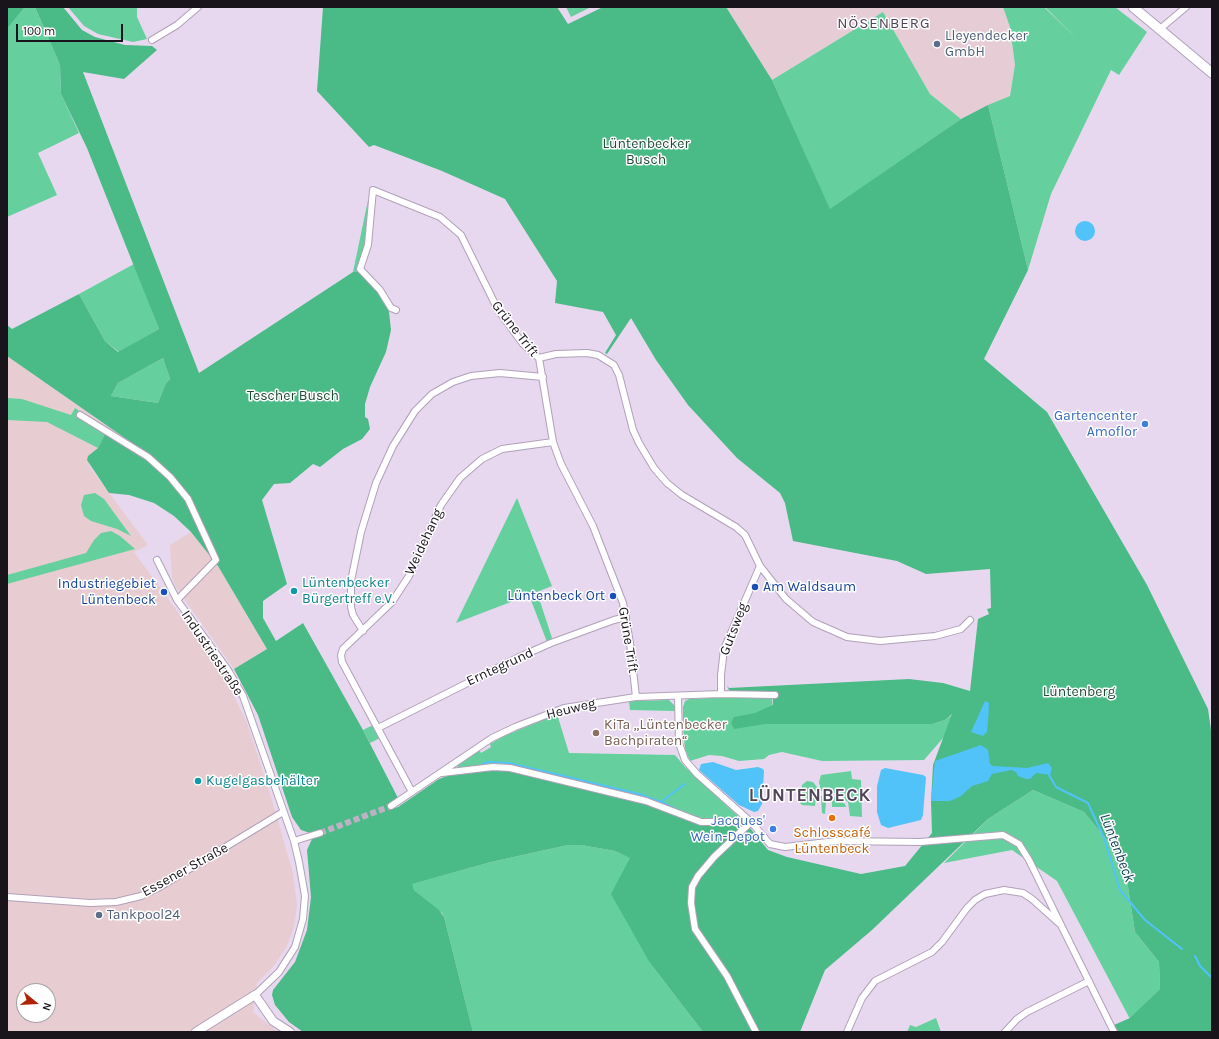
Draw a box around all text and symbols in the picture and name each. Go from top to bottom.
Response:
district label: NÖSENBERG [837,15,931,33]
scale bar [18,16,125,42]
text: 100 m [23,24,55,38]
place label: Lleyendecker GmbH [945,28,1028,60]
marker: Lleyendecker GmbH [932,39,942,49]
park label: Lüntenbecker Busch [602,136,690,168]
street label: Grüne Trift [488,298,542,360]
park label: Tescher Busch [247,388,339,404]
place label: Gartencenter Amoflor [1054,408,1137,440]
marker: Gartencenter Amoflor [1140,419,1150,429]
street label: Weidehang [401,506,447,578]
place label: Lüntenbecker Bürgertreff e.V. [302,575,395,608]
place label: Industriegebiet Lüntenbeck [58,576,156,608]
place label: Am Waldsaum [763,579,856,595]
marker: Am Waldsaum [750,582,760,592]
marker: Lüntenbecker Bürgertreff e.V. [289,586,299,596]
marker: Industriegebiet Lüntenbeck [159,587,169,597]
place label: Lüntenbeck Ort [507,588,605,604]
marker: Lüntenbeck Ort [608,591,618,601]
street label: Gutsweg [716,600,752,658]
street label: Grüne Trift [614,606,642,674]
street label: Industriestraße [177,607,247,699]
street label: Erntegrund [464,644,536,690]
park label: Lüntenberg [1043,684,1115,700]
street label: Heuweg [545,695,597,723]
place label: KiTa „Lüntenbecker Bachpiraten“ [604,717,727,750]
marker: KiTa „Lüntenbecker Bachpiraten“ [591,728,601,738]
place label: Kugelgasbehälter [206,773,318,789]
marker: Kugelgasbehälter [193,776,203,786]
district label: LÜNTENBECK [749,785,871,807]
water label: Lüntenbeck [1096,811,1138,885]
place label: Jacques' Wein-Depot [691,813,765,846]
marker: Schlosscafé Lüntenbeck [827,813,837,823]
marker: Jacques' Wein-Depot [768,824,778,834]
place label: Schlosscafé Lüntenbeck [793,825,871,858]
street label: Essener Straße [139,839,231,901]
place label: Tankpool24 [107,907,180,923]
marker: Tankpool24 [94,910,104,920]
north arrow [16,983,56,1023]
text: N [40,1001,54,1012]

